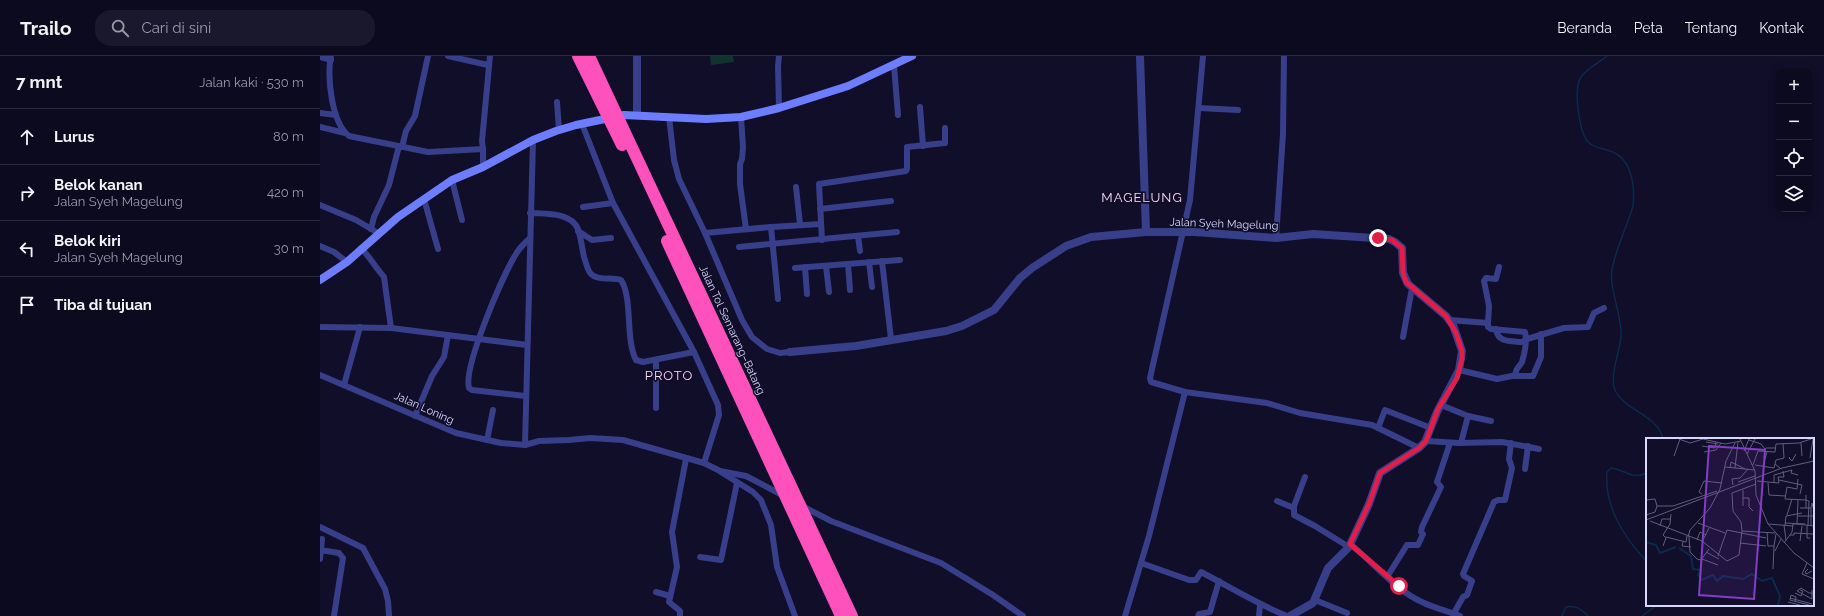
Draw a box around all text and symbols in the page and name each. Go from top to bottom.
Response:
search box [95,10,375,46]
text: Trailo [20,17,71,39]
icon: search [109,17,131,39]
text: Cari di sini [141,19,211,37]
text: Beranda [1557,20,1612,36]
text: Peta [1634,20,1663,36]
text: Tentang [1685,20,1737,36]
text: Kontak [1759,20,1804,36]
map controls [1776,68,1812,212]
button: + [1776,68,1812,104]
text: 7 mnt [16,72,62,92]
text: Jalan kaki · 530 m [199,75,304,90]
button: − [1776,104,1812,140]
icon: ahead [16,126,38,148]
text: Lurus [54,128,95,146]
text: 80 m [273,129,304,144]
button: locate [1776,140,1812,176]
text: Belok kanan [54,176,143,194]
button: layers [1776,176,1812,212]
icon: right [16,182,38,204]
text: 420 m [267,185,304,200]
district label: MAGELUNG [1101,190,1183,205]
text: Jalan Syeh Magelung [54,194,183,209]
street label: Jalan Syeh Magelung [1169,216,1279,232]
route end [1369,229,1387,247]
text: Belok kiri [54,232,121,250]
icon: left [16,238,38,260]
text: 30 m [274,241,304,256]
text: Jalan Syeh Magelung [54,250,183,265]
street label: Jalan Tol Semarang–Batang [696,263,768,397]
icon: arrive [16,294,38,316]
text: Tiba di tujuan [54,296,152,314]
district label: PROTO [645,368,693,383]
street label: Jalan Loning [392,389,456,427]
inset map [1646,438,1814,606]
route start [1390,577,1408,595]

